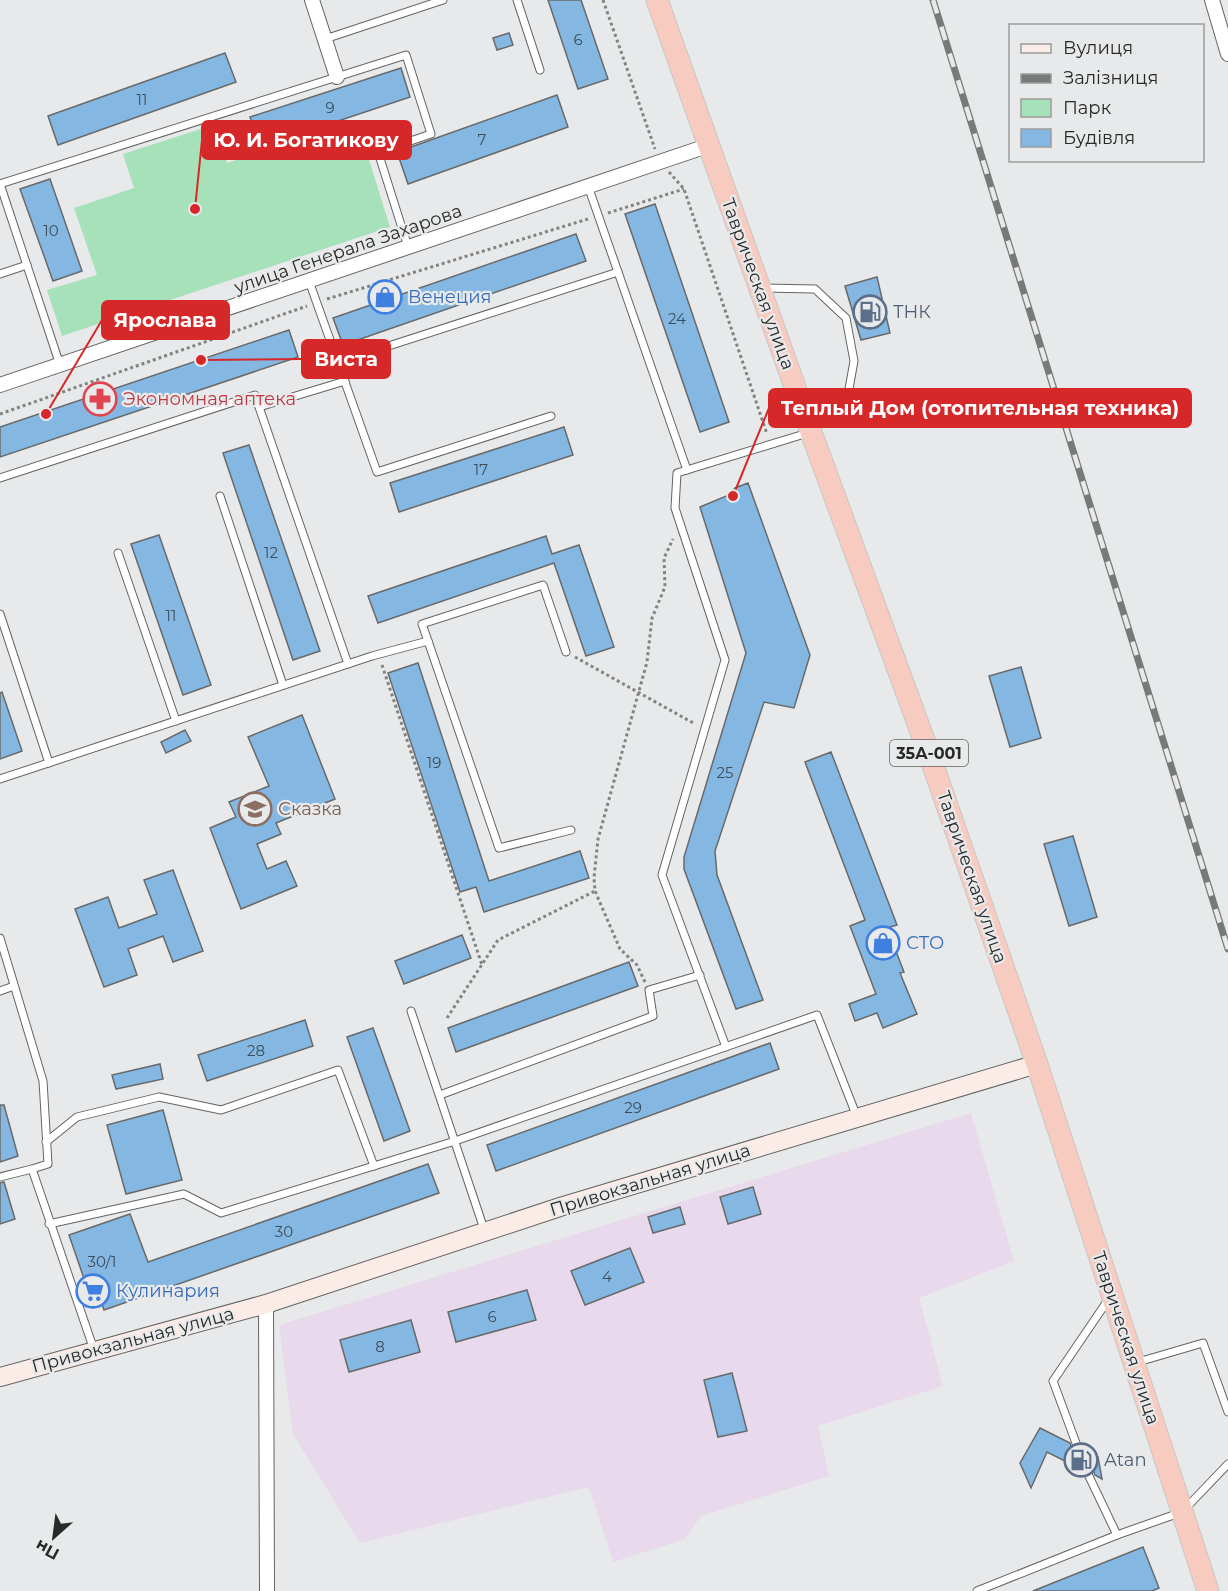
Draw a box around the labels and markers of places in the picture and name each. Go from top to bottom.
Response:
callout: Ю. И. Богатикову [202,121,411,159]
shop icon: Венеция [367,279,403,315]
place label: Венеция [408,286,491,308]
fuel station icon: ТНК [852,294,888,330]
callout: Ярослава [102,301,229,339]
place label: ТНК [893,301,931,323]
callout: Виста [302,340,390,378]
pharmacy icon: Экономная аптека [82,381,118,417]
place label: Экономная аптека [123,388,296,410]
callout: Теплый Дом (отопительная техника) [769,389,1191,427]
school or university icon: Сказка [237,791,273,827]
place label: Сказка [278,798,342,820]
shop icon: СТО [865,925,901,961]
place label: СТО [906,932,944,954]
supermarket icon: Кулинария [75,1273,111,1309]
place label: Кулинария [116,1280,220,1302]
fuel station icon: Atan [1063,1442,1099,1478]
place label: Atan [1104,1449,1147,1471]

